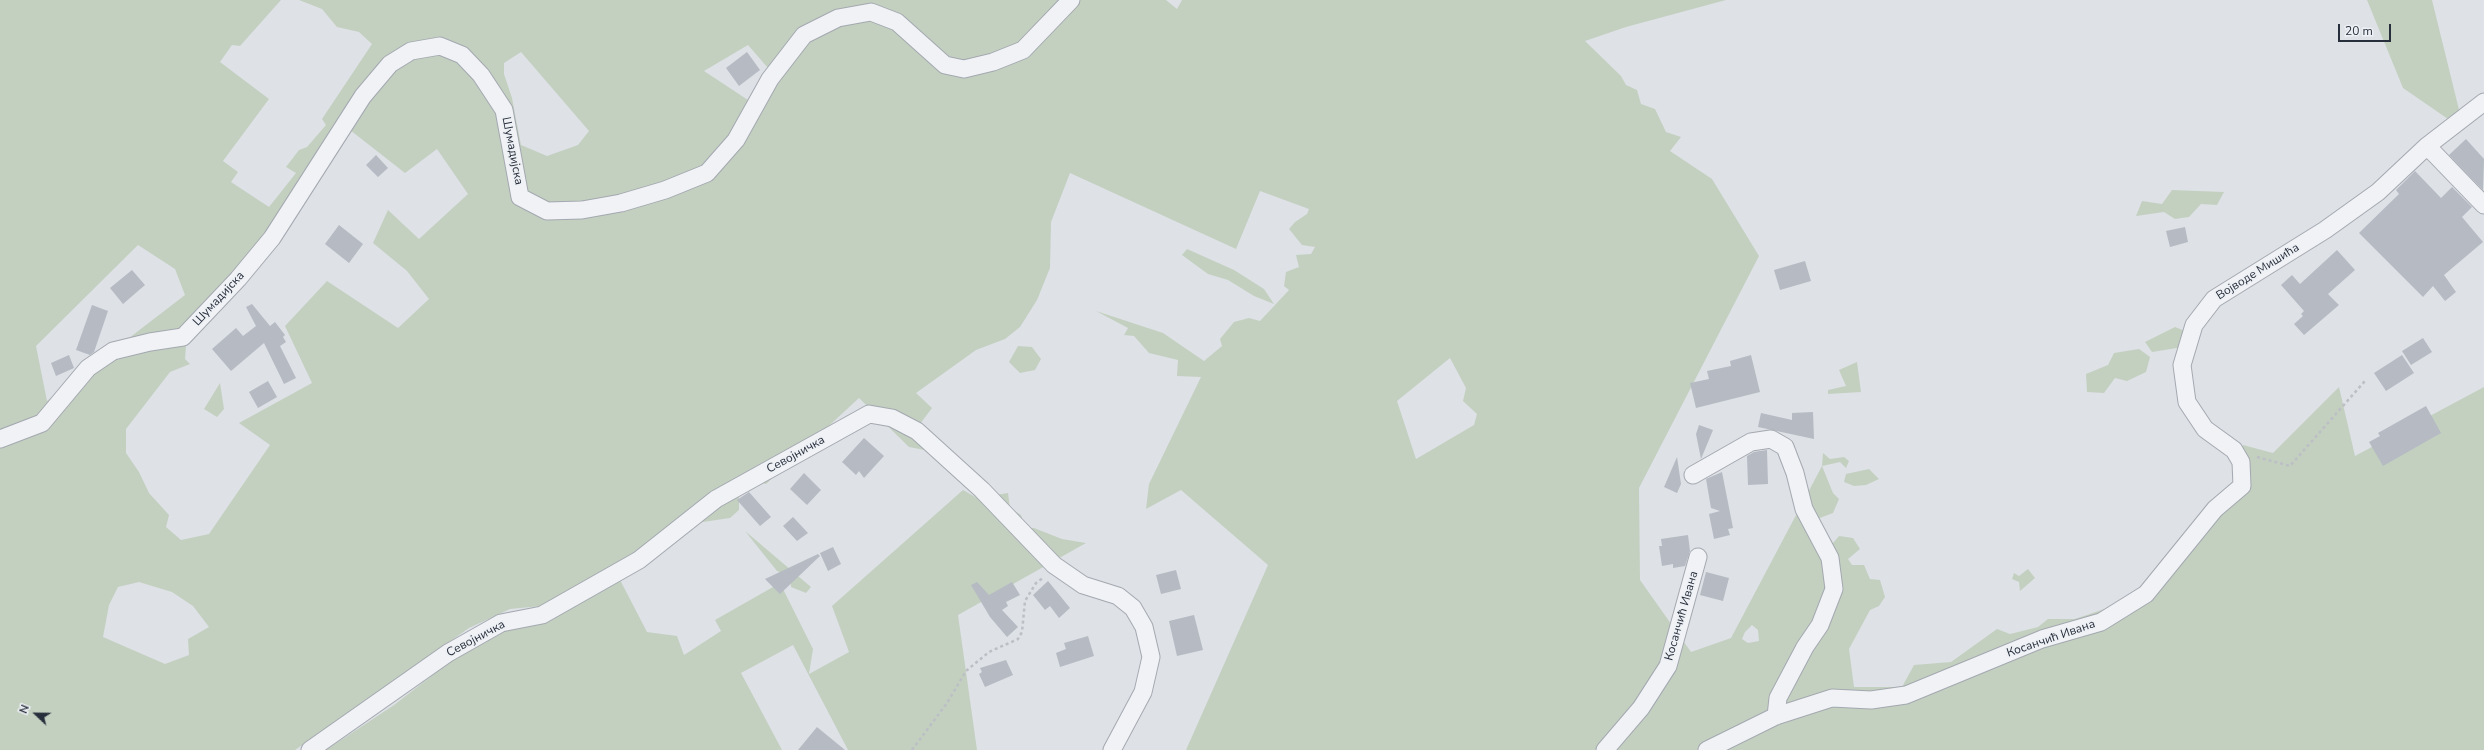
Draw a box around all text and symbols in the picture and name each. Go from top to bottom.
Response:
scale bar [2340,16,2393,42]
text: 20 m [2345,23,2373,39]
street label: Шумадијска [498,116,526,186]
street label: Војводе Мишића [2214,241,2302,303]
street label: Шумадијска [190,269,248,329]
street label: Севојничка [764,433,828,477]
street label: Косанчић Ивана [1662,569,1702,663]
street label: Косанчић Ивана [2005,617,2097,661]
street label: Севојничка [444,618,508,660]
north arrow [16,694,56,734]
text: N [16,703,33,716]

